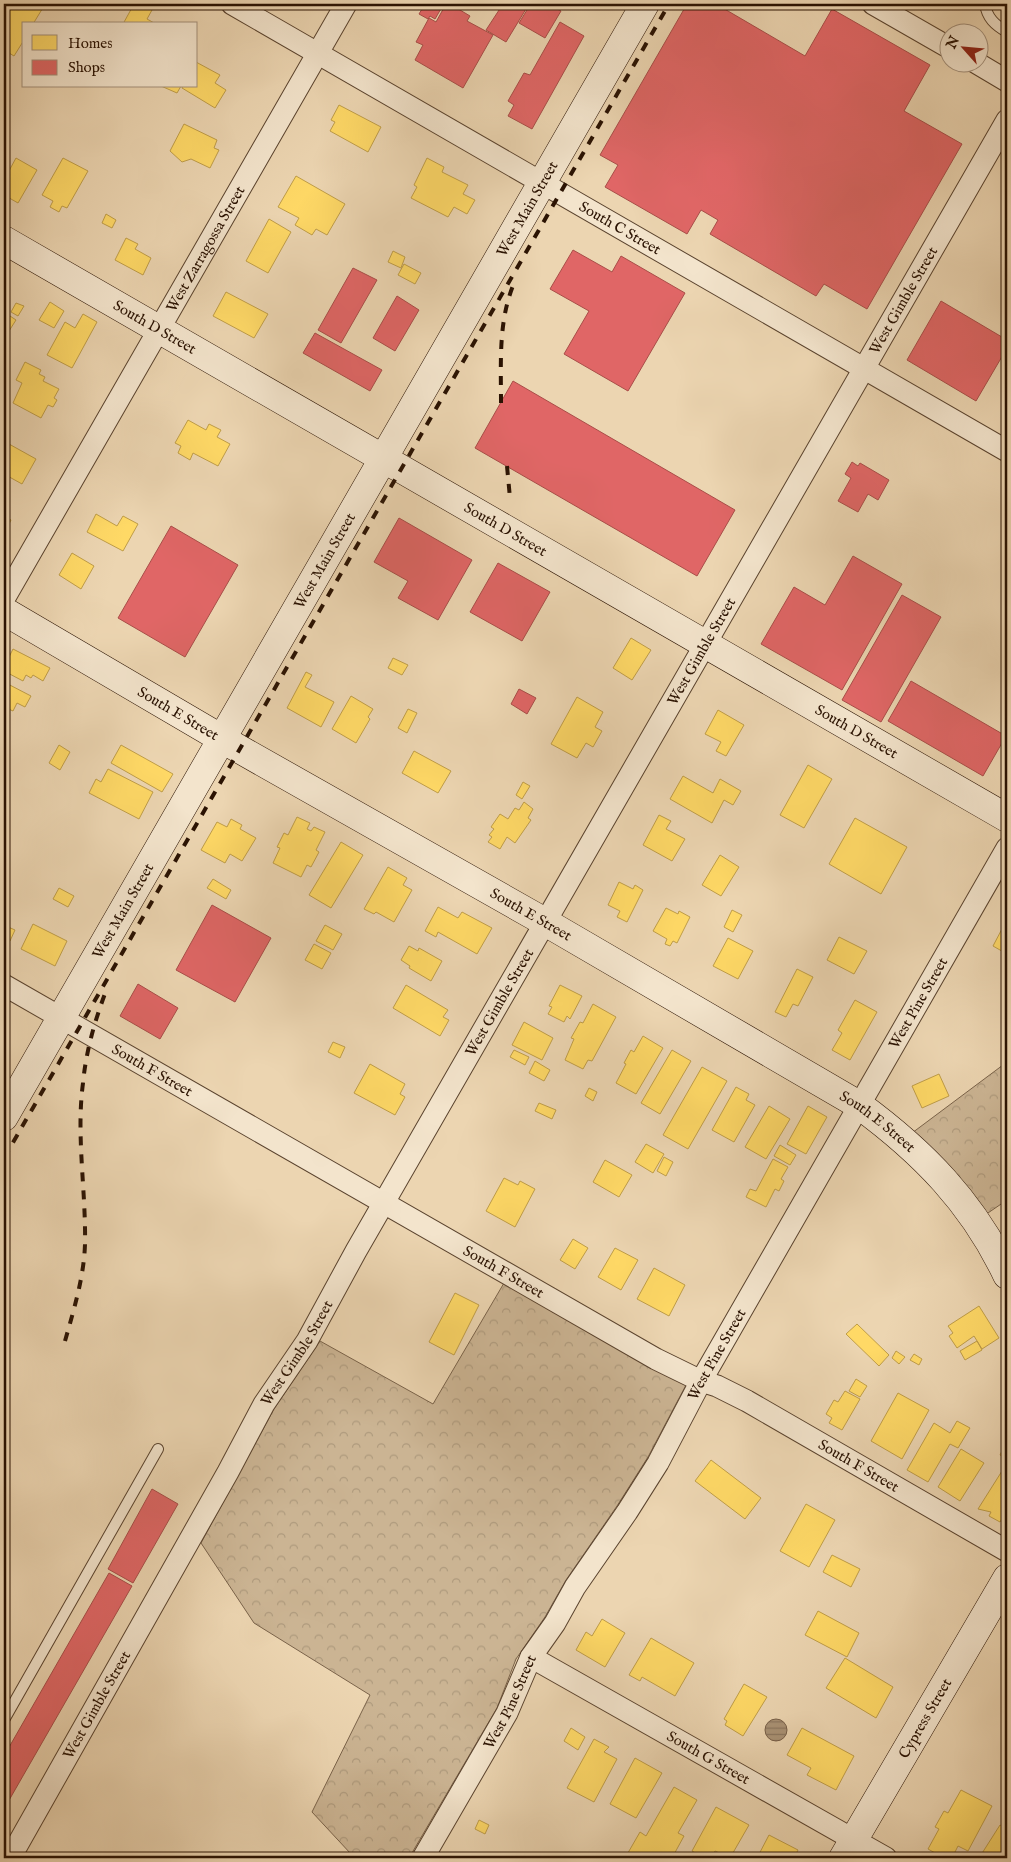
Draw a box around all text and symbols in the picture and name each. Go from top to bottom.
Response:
legend [22,22,198,88]
north arrow [938,22,988,72]
text: N [942,33,964,53]
text: Homes [68,34,112,53]
text: Shops [68,58,105,77]
street label: West Main Street [492,158,562,260]
street label: West Zarragossa Street [162,182,250,316]
street label: South C Street [576,197,664,259]
street label: West Gimble Street [865,243,942,358]
street label: South D Street [110,296,199,359]
street label: South D Street [461,498,550,561]
street label: West Main Street [290,510,360,612]
street label: West Gimble Street [663,594,740,709]
street label: South E Street [134,682,222,745]
street label: South D Street [811,700,901,763]
street label: West Main Street [88,860,158,962]
street label: South E Street [487,884,575,945]
street label: West Gimble Street [461,945,538,1060]
street label: West Pine Street [885,954,952,1052]
street label: South F Street [108,1040,196,1101]
street label: South E Street [836,1087,919,1157]
street label: South F Street [460,1241,547,1303]
street label: West Gimble Street [257,1297,337,1409]
street label: West Pine Street [684,1305,751,1404]
street label: South F Street [815,1435,902,1497]
street label: West Gimble Street [59,1648,135,1762]
street label: West Pine Street [479,1652,541,1752]
street label: Cypress Street [894,1675,956,1762]
street label: South G Street [663,1727,753,1789]

